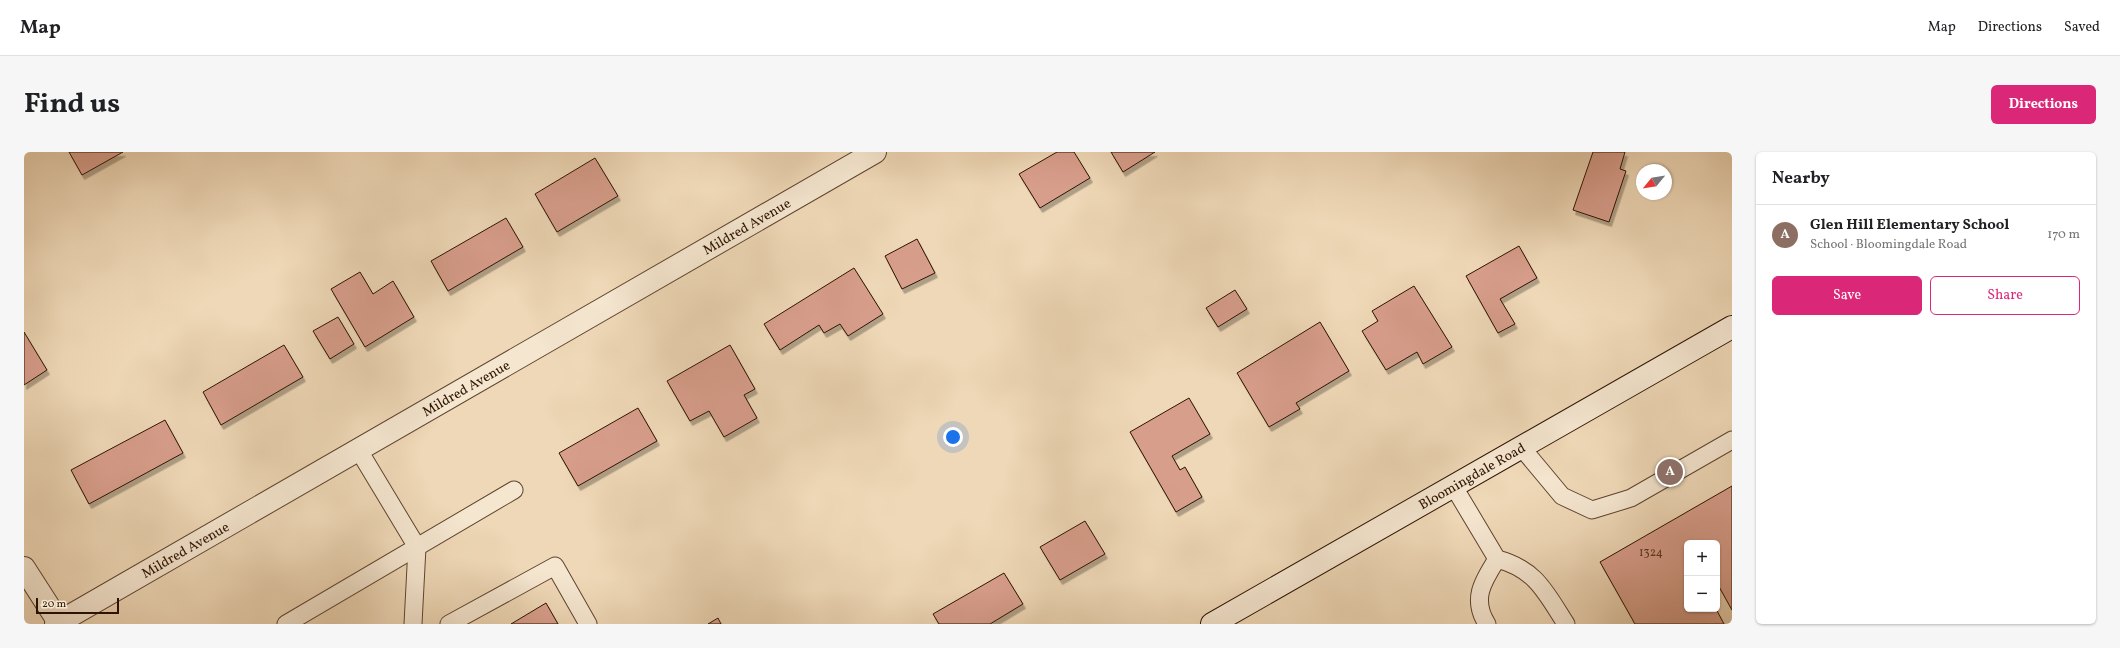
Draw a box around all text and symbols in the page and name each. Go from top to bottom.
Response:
text: Map [20,15,61,41]
text: Map [1928,18,1956,37]
text: Directions [1978,18,2042,37]
text: Saved [2064,18,2100,37]
text: Find us [24,85,120,124]
button: Directions [1991,85,2096,124]
north arrow [1636,164,1672,200]
text: Nearby [1772,167,1830,190]
street label: Mildred Avenue [700,194,795,260]
text: Glen Hill Elementary School [1810,215,2009,236]
text: A [1780,226,1790,244]
text: 170 m [2047,226,2080,244]
text: School · Bloomingdale Road [1810,236,1967,254]
button: Save [1772,276,1922,315]
button: Share [1930,276,2080,315]
street label: Mildred Avenue [419,356,514,422]
your location [943,427,963,447]
street label: Bloomingdale Road [1416,439,1529,515]
pin: A [1657,457,1683,487]
street label: Mildred Avenue [138,518,234,584]
map controls [1684,540,1720,612]
button: + [1684,540,1720,576]
house number: 1324 [1639,545,1663,561]
button: − [1684,576,1720,612]
scale bar [36,596,119,615]
text: 20 m [42,597,66,612]

